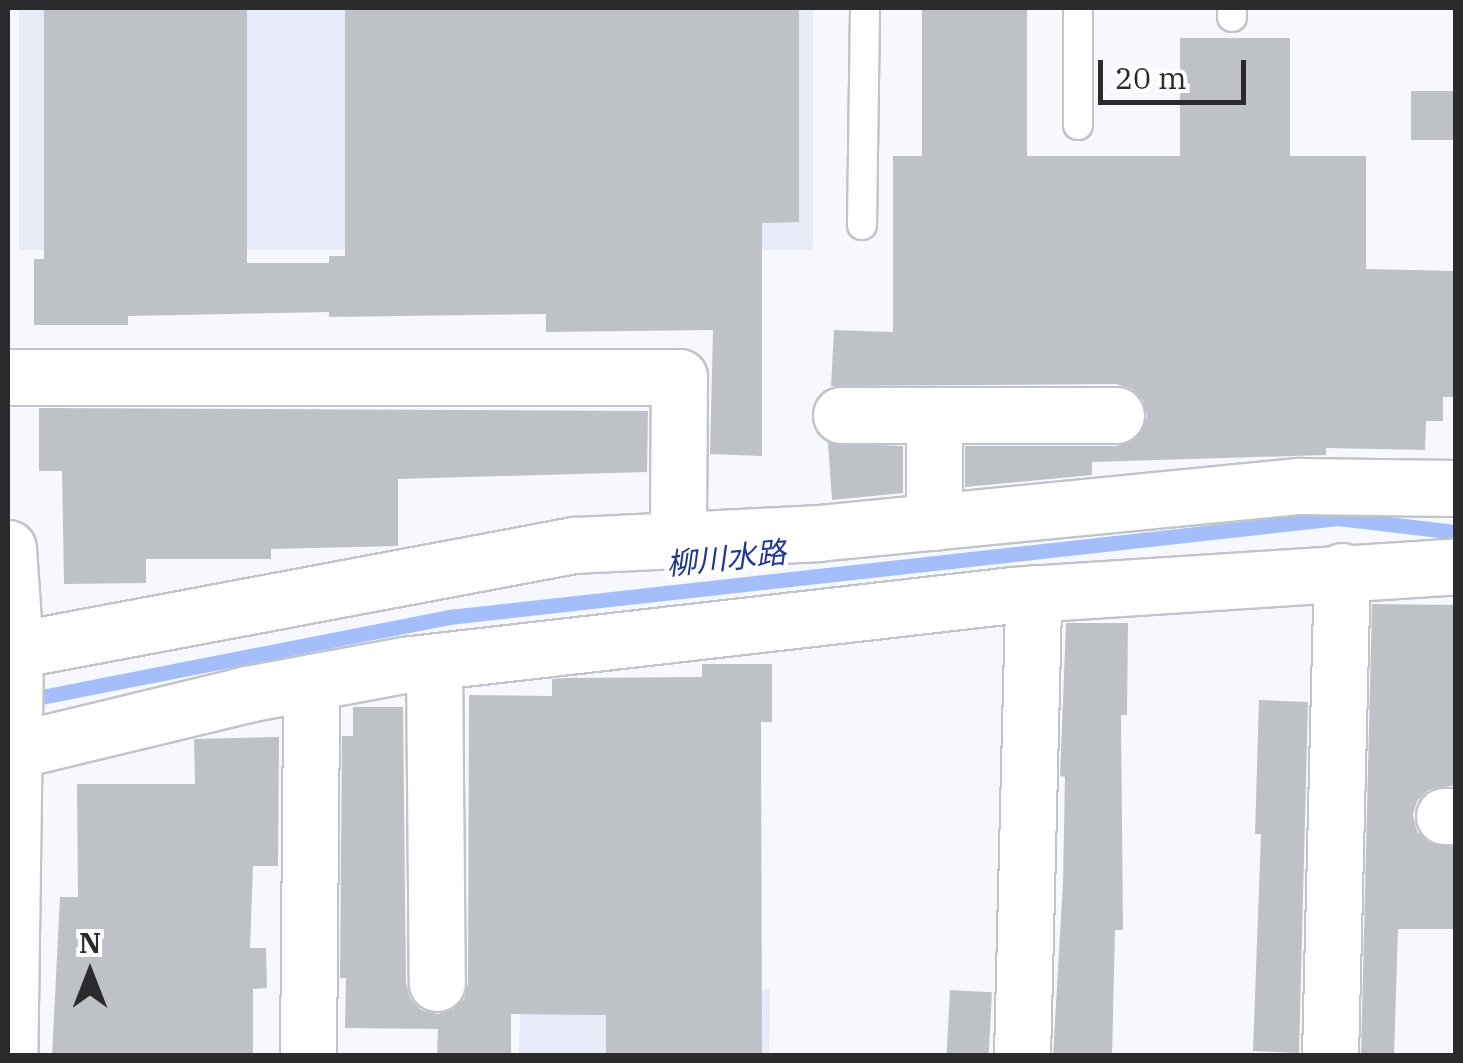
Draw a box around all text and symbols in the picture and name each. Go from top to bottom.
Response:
scale bar [1103,40,1250,102]
text: 20 m [1115,58,1187,97]
water label: 柳川水路 [664,534,788,582]
north arrow [40,923,140,1023]
text: N [79,924,101,961]

